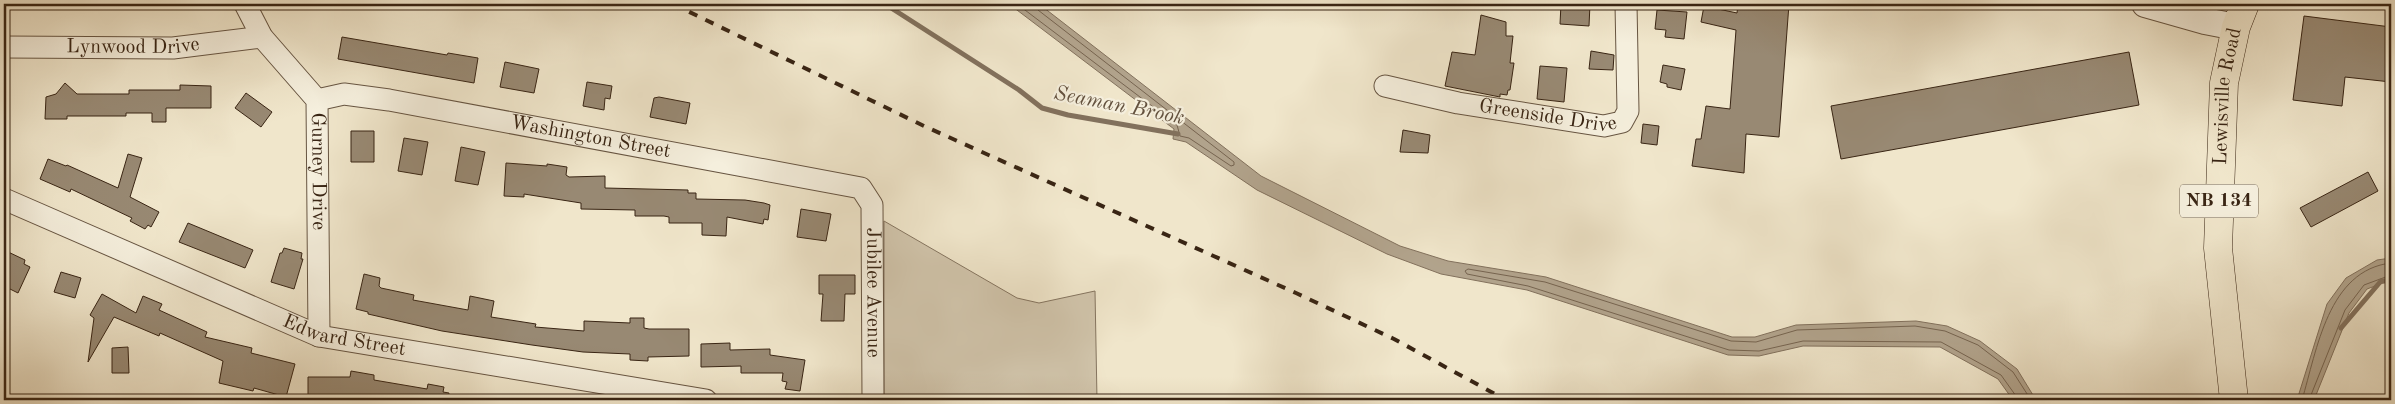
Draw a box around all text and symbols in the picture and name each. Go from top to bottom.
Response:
street label: Lewisville Road [2211,26,2246,165]
street label: Lynwood Drive [66,35,201,58]
water label: Seaman Brook [1052,83,1186,129]
street label: Greenside Drive [1478,96,1619,137]
street label: Gurney Drive [307,112,328,230]
street label: Washington Street [509,113,672,162]
road number: NB 134 [2180,185,2258,218]
street label: Jubilee Avenue [862,227,883,358]
street label: Edward Street [280,311,407,360]

